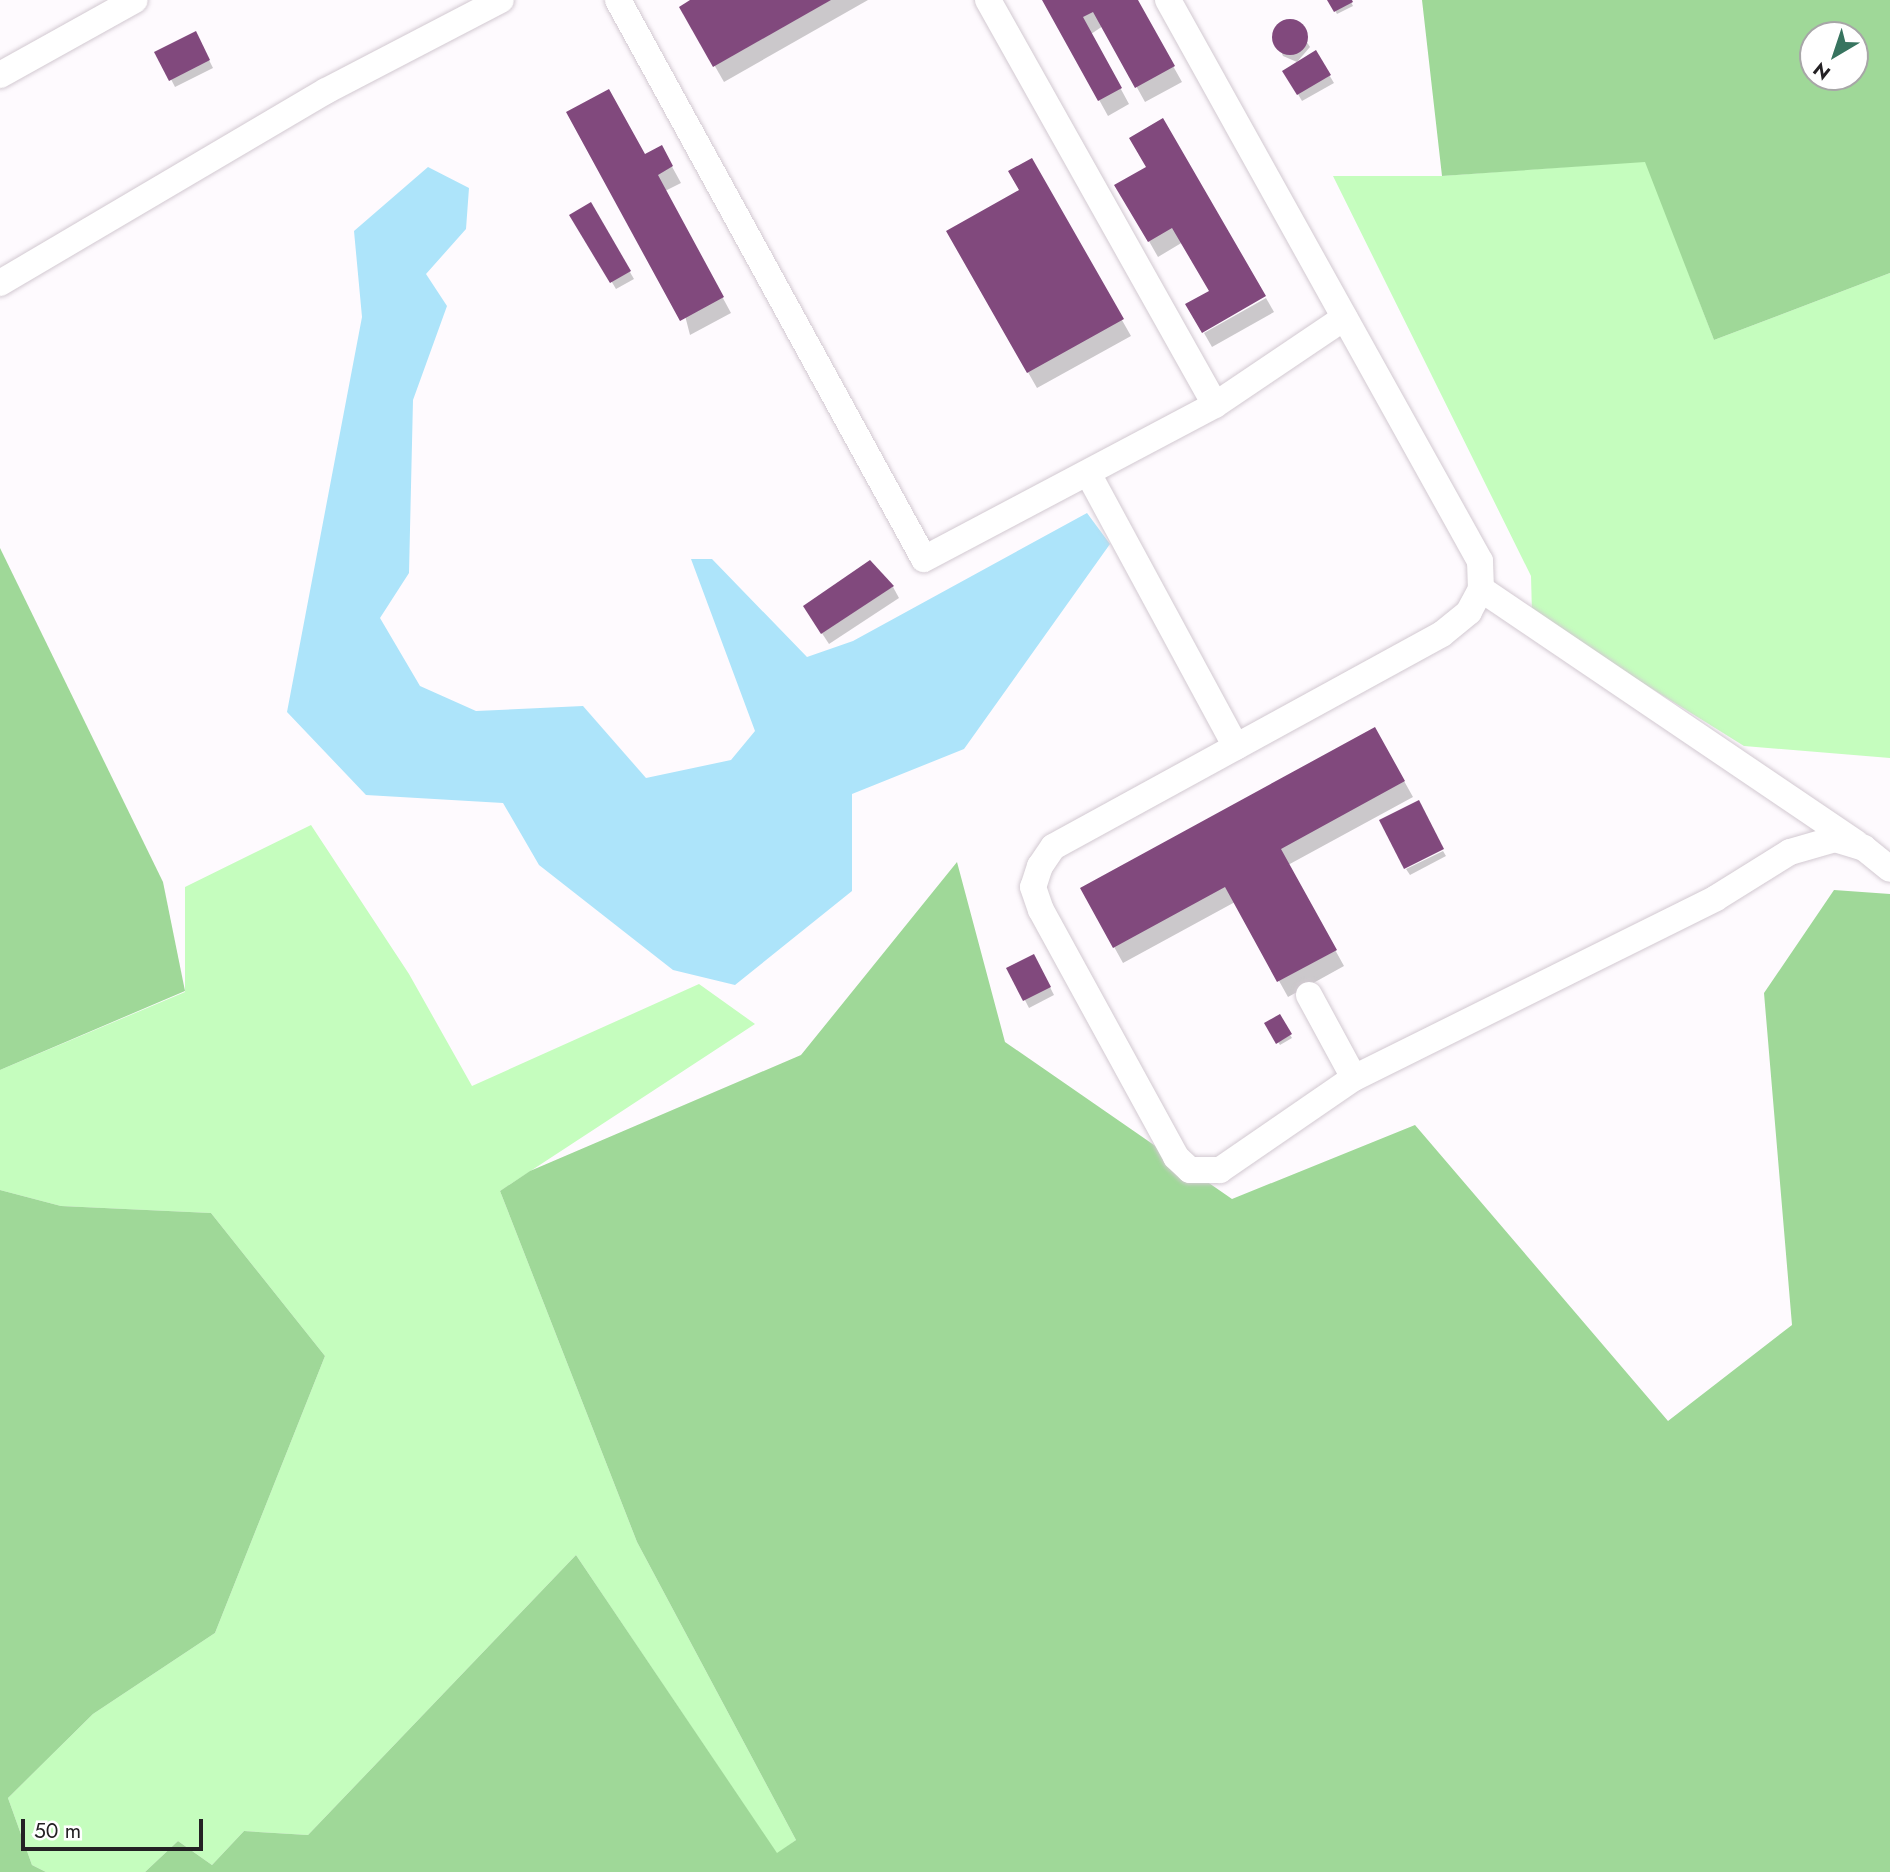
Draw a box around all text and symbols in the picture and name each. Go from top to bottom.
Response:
north arrow [1799,21,1869,91]
text: N [1807,56,1836,86]
scale bar [24,1806,206,1850]
text: 50 m [34,1816,81,1846]

